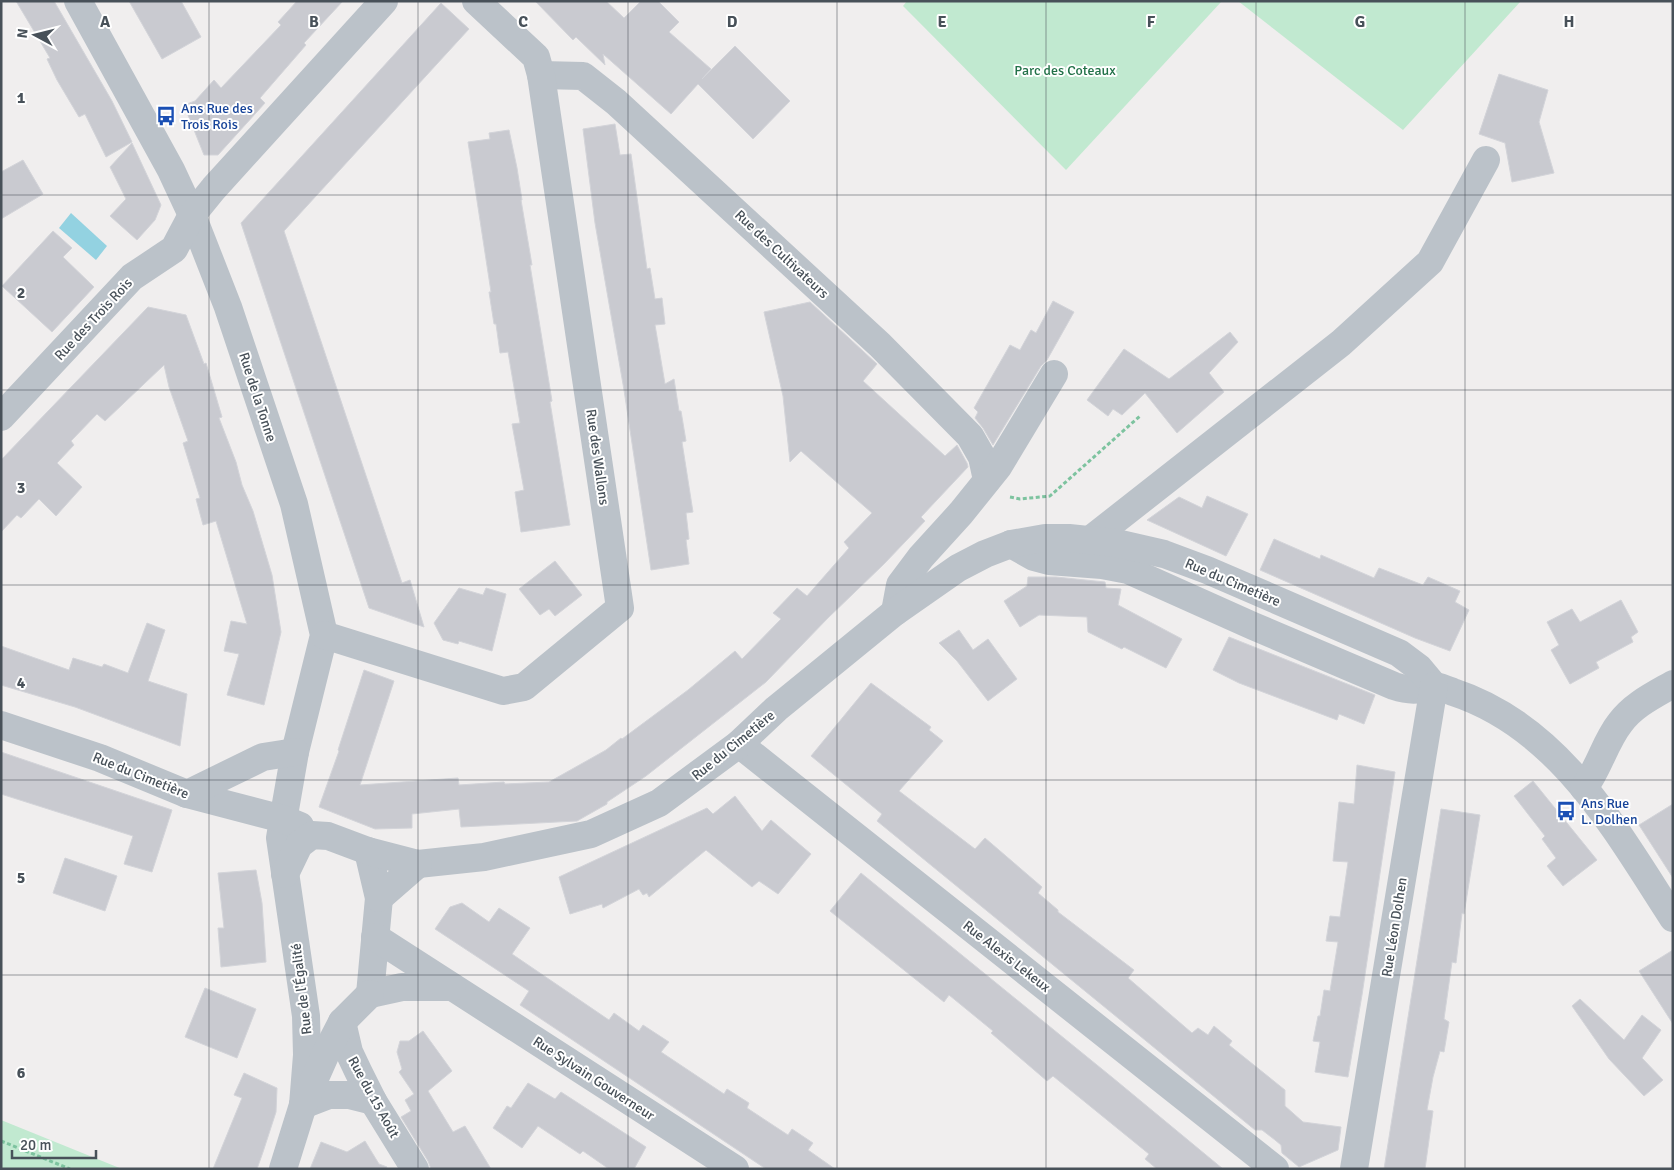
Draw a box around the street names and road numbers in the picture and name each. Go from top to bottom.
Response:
street label: Rue des Cultivateurs [731,207,832,302]
street label: Rue des Trois Rois [51,275,136,364]
street label: Rue de la Tonne [235,350,280,444]
street label: Rue des Wallons [582,408,613,506]
street label: Rue du Cimetière [1182,555,1283,610]
street label: Rue du Cimetière [688,707,778,784]
street label: Rue du Cimetière [90,748,191,802]
street label: Rue Léon Dolhen [1378,876,1411,978]
street label: Rue Alexis Lekeux [959,917,1054,996]
street label: Rue de l'Égalité [287,942,316,1035]
street label: Rue Sylvain Gouverneur [530,1033,658,1125]
street label: Rue du 15 Août [344,1054,403,1141]

